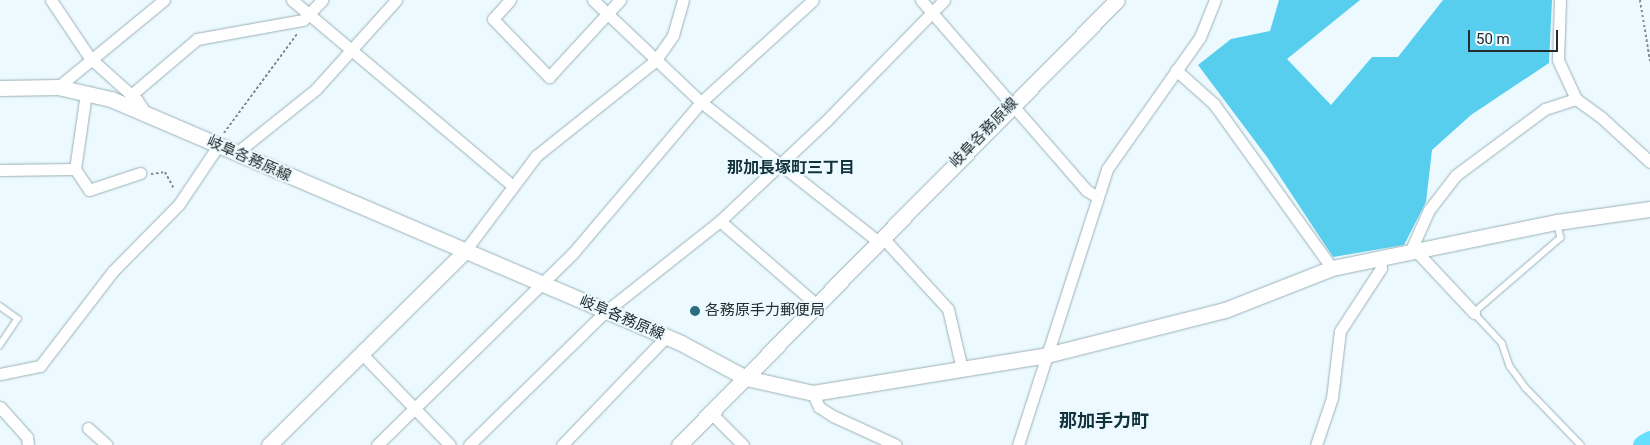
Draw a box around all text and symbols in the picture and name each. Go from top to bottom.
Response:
scale bar [1470,20,1560,52]
text: 50 m [1476,30,1510,48]
street label: 岐阜各務原線 [946,94,1022,172]
street label: 岐阜各務原線 [204,132,294,186]
district label: 那加長塚町三丁目 [727,158,855,178]
street label: 岐阜各務原線 [577,292,667,344]
place label: 各務原手力郵便局 [705,302,825,320]
marker: 各務原手力郵便局 [689,305,701,317]
district label: 那加手力町 [1059,410,1149,432]

